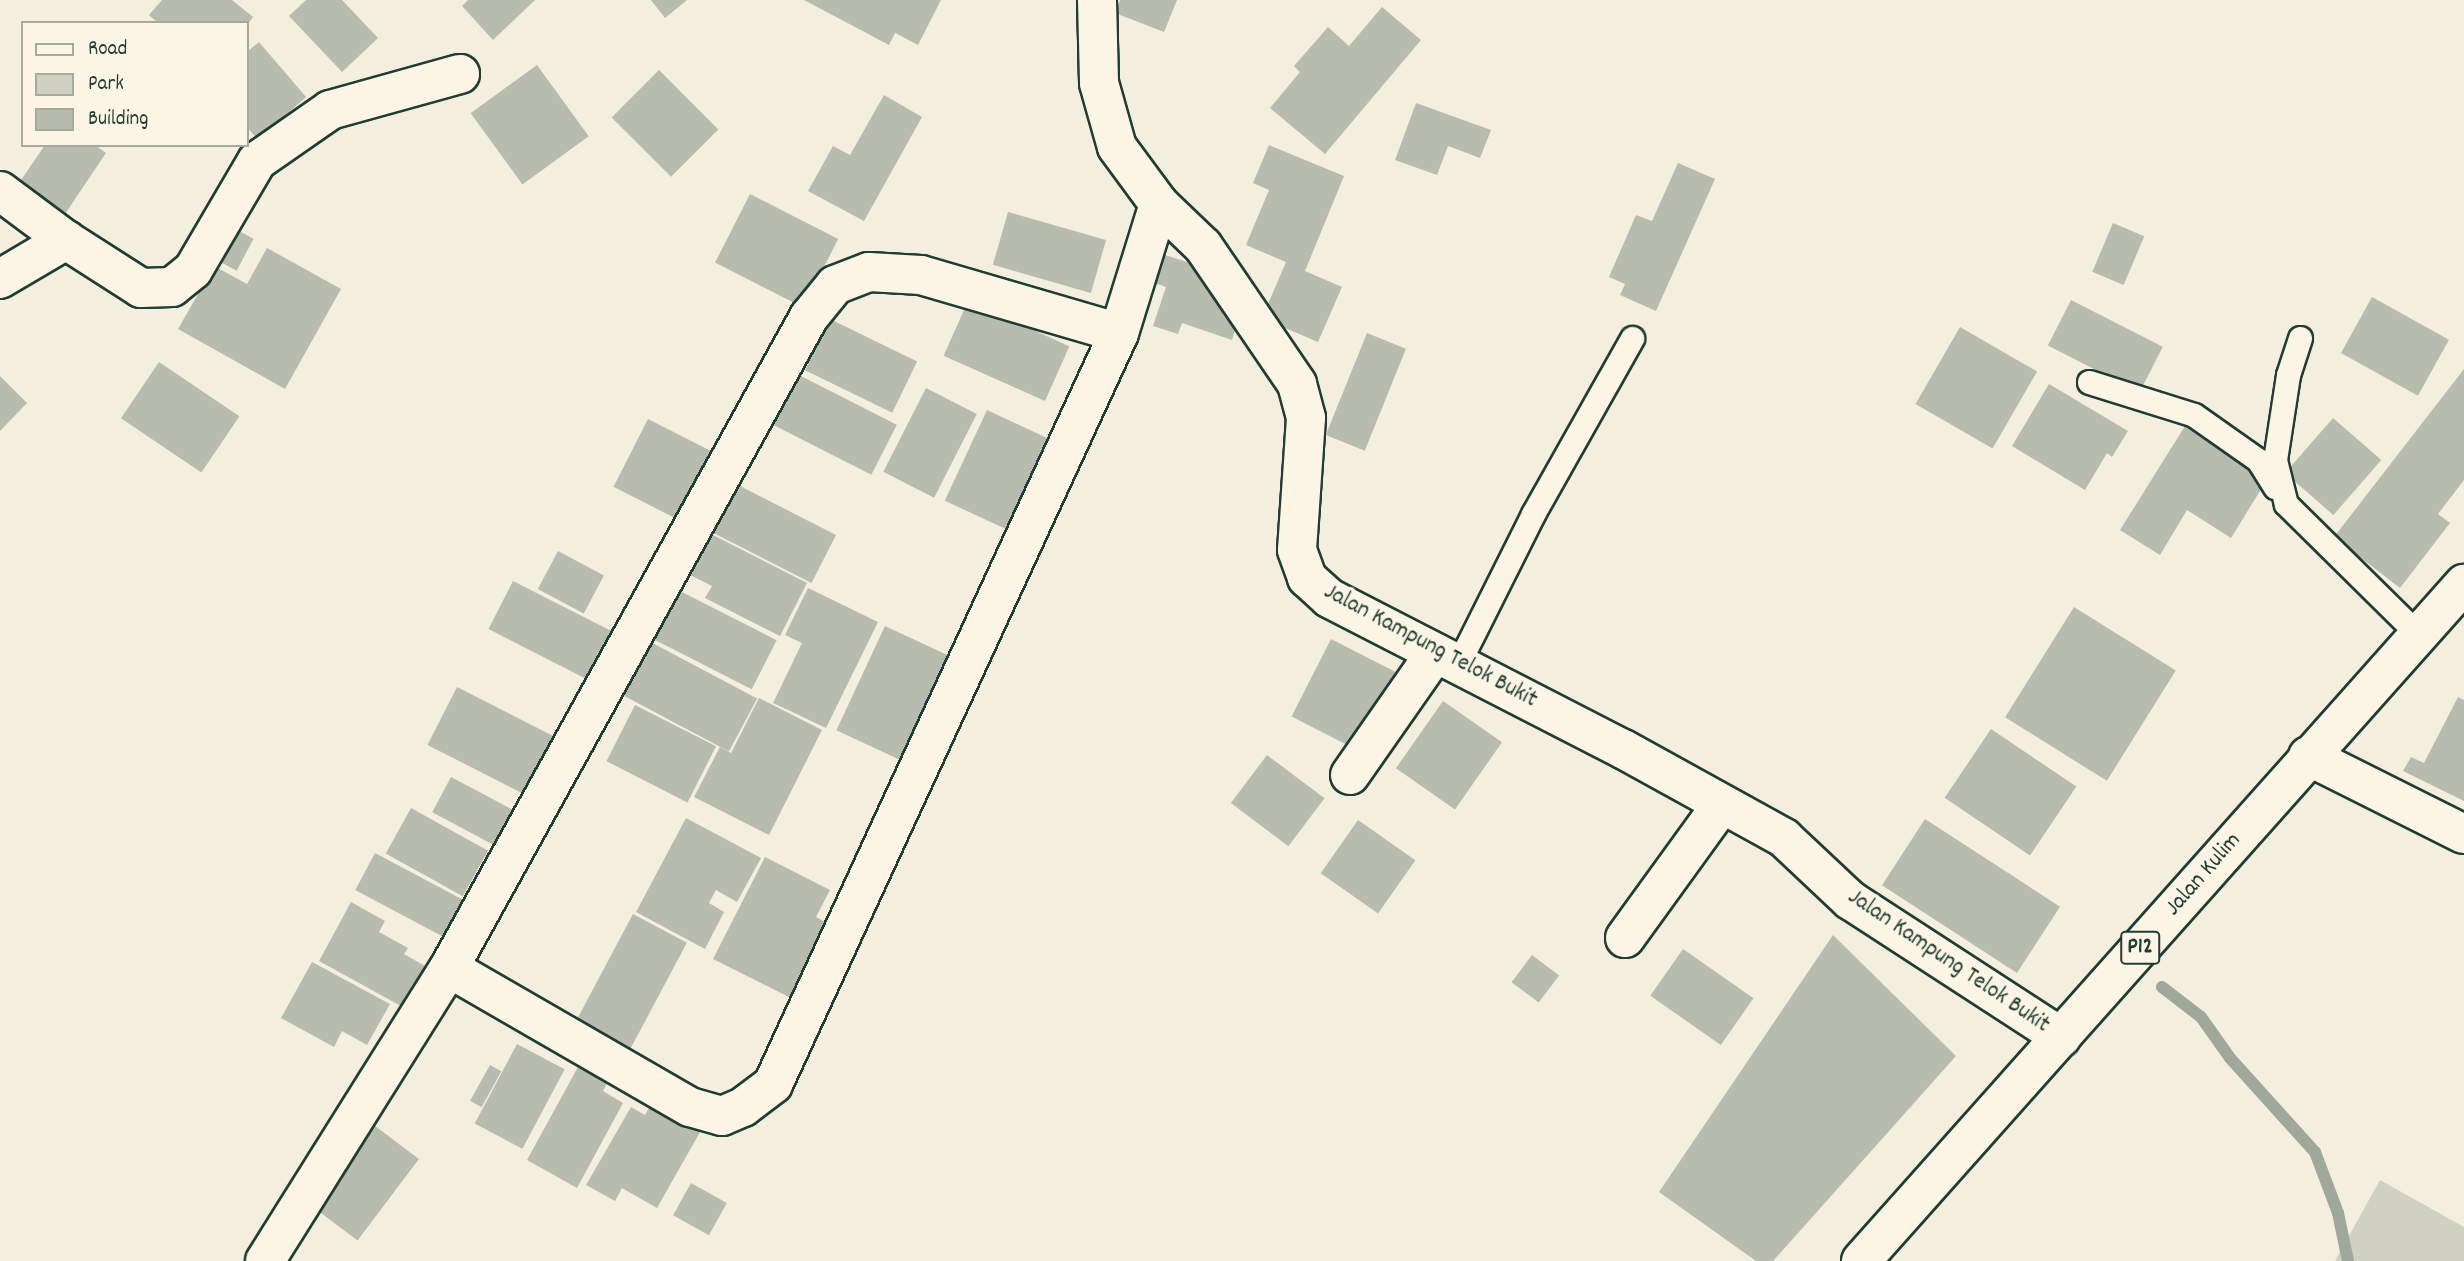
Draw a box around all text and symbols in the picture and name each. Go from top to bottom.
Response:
legend [21,21,248,147]
text: Road [88,35,127,65]
text: Park [88,70,124,100]
text: Building [88,105,148,135]
street label: Jalan Kampung Telok Bukit [1318,579,1542,715]
street label: Jalan Kulim [2160,827,2248,923]
street label: Jalan Kampung Telok Bukit [1841,884,2055,1040]
road number: P12 [2119,928,2161,967]

